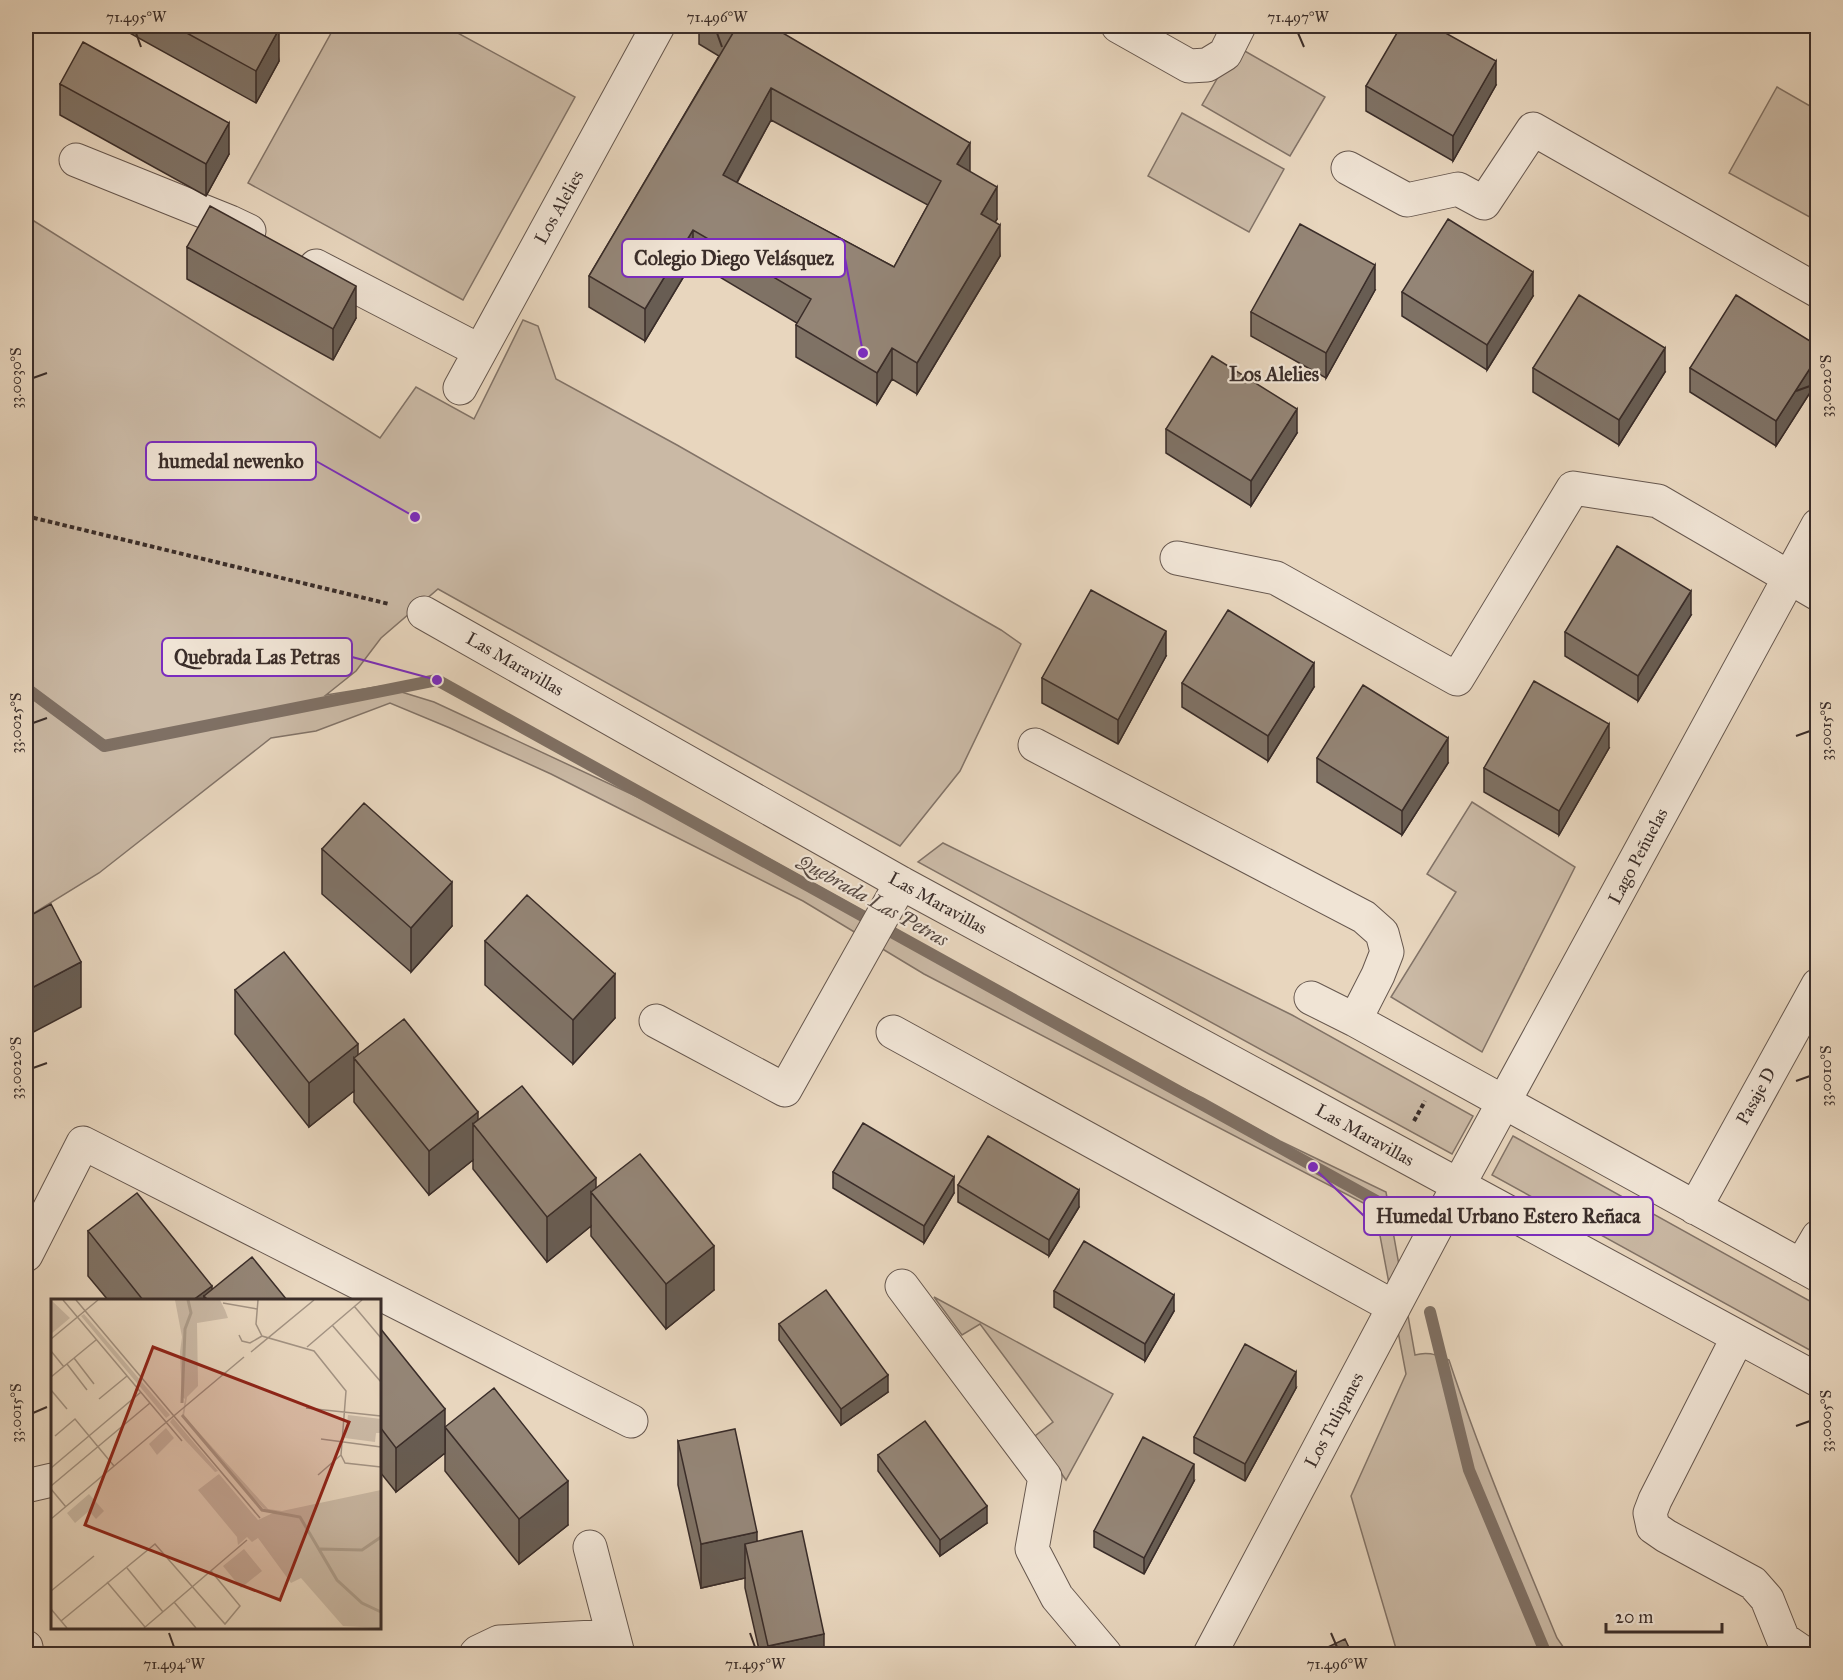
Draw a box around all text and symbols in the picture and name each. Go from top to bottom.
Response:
text: 71.495°W [106,8,167,26]
text: 71.496°W [687,8,748,26]
text: 71.497°W [1267,8,1329,26]
street label: Los Alelies [530,166,588,248]
callout: Colegio Diego Velásquez [622,239,845,277]
text: Colegio Diego Velásquez [634,246,835,271]
text: 33.0030°S [7,347,25,409]
text: 33.0020°S [1817,355,1835,417]
district label: Los Alelies [1229,362,1320,386]
callout: humedal newenko [146,442,316,480]
text: humedal newenko [157,449,304,473]
street label: Las Maravillas [462,627,568,701]
callout: Quebrada Las Petras [162,638,352,676]
text: Quebrada Las Petras [174,645,341,670]
text: 33.0025°S [7,693,25,753]
text: 33.0015°S [1817,701,1835,761]
street label: Lago Peñuelas [1604,804,1673,908]
water label: Quebrada Las Petras [793,848,954,952]
street label: Las Maravillas [885,867,991,939]
text: 33.0020°S [7,1037,25,1099]
text: 33.0010°S [1817,1045,1835,1107]
street label: Pasaje D [1731,1064,1781,1128]
street label: Las Maravillas [1312,1099,1418,1171]
callout: Humedal Urbano Estero Reñaca [1364,1197,1653,1235]
text: Humedal Urbano Estero Reñaca [1376,1204,1641,1228]
inset map [51,1299,381,1629]
street label: Los Tulipanes [1300,1369,1368,1471]
text: 33.0015°S [7,1383,25,1443]
text: 33.0005°S [1817,1390,1835,1452]
scale bar [1606,1596,1722,1634]
text: 20 m [1615,1606,1653,1628]
text: 71.494°W [143,1655,206,1673]
text: 71.495°W [725,1655,786,1673]
text: 71.496°W [1307,1655,1368,1673]

